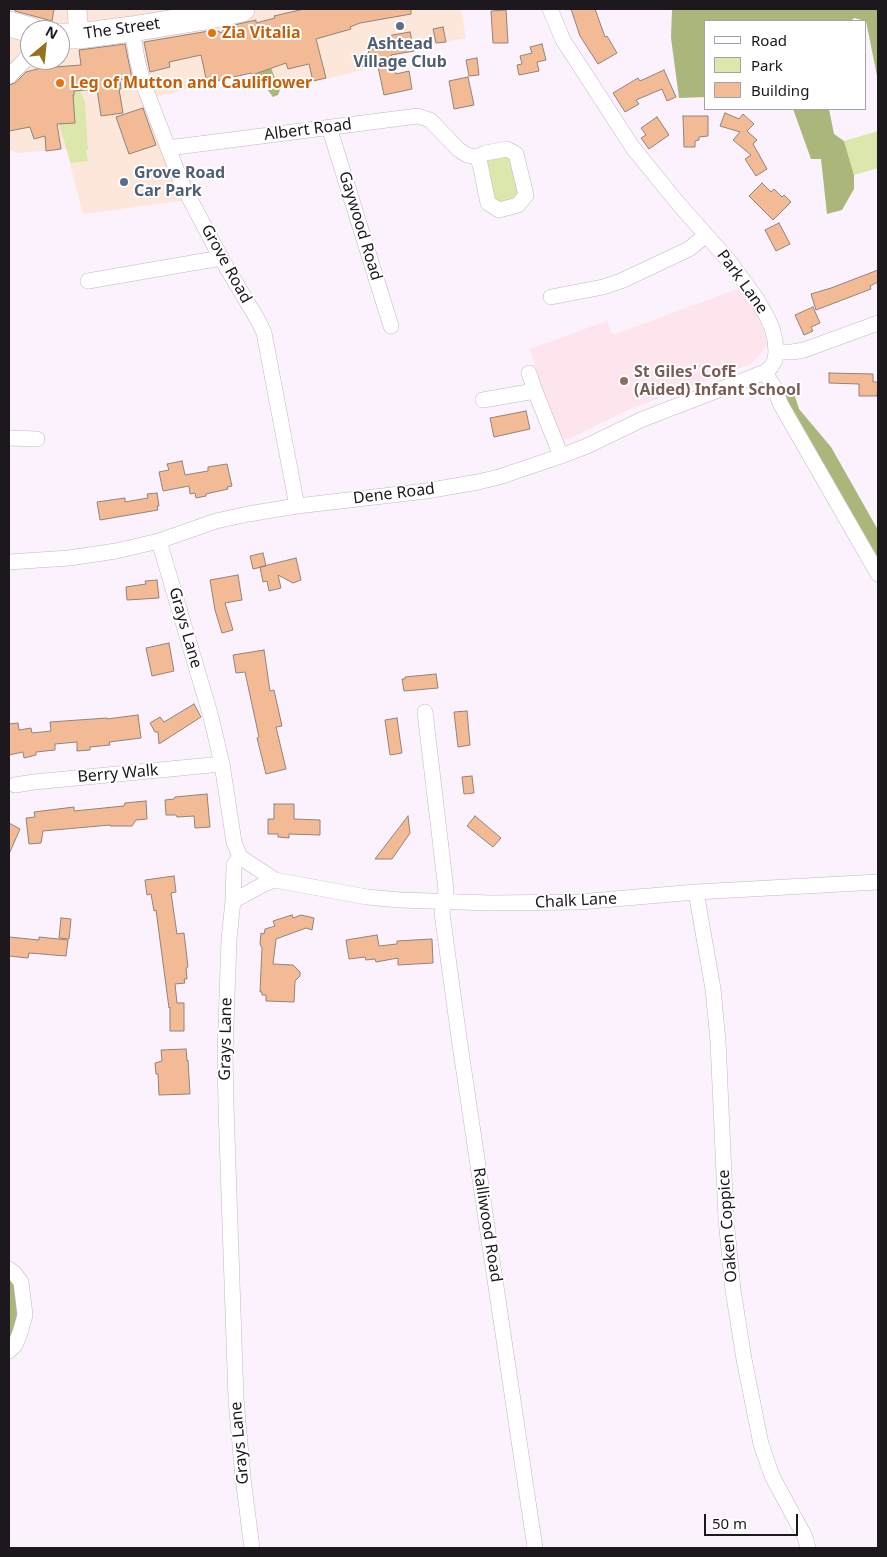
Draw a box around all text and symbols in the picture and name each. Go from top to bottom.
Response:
street label: The Street [83,14,161,44]
north arrow [20,20,70,70]
marker: Ashtead Village Club [394,20,406,32]
legend [704,20,867,110]
text: N [42,21,61,43]
place label: Zia Vitalia [222,23,301,43]
marker: Zia Vitalia [206,27,218,39]
text: Road [751,30,787,50]
place label: Ashtead Village Club [353,34,447,72]
text: Park [751,55,783,75]
place label: Leg of Mutton and Cauliflower [70,73,312,93]
marker: Leg of Mutton and Cauliflower [54,77,66,89]
text: Building [751,80,809,100]
street label: Albert Road [263,115,353,145]
place label: Grove Road Car Park [134,163,225,201]
street label: Gaywood Road [334,169,386,283]
marker: Grove Road Car Park [118,176,130,188]
street label: Grove Road [197,221,255,307]
street label: Park Lane [712,246,772,318]
place label: St Giles' CofE (Aided) Infant School [634,362,801,400]
marker: St Giles' CofE (Aided) Infant School [618,375,630,387]
street label: Dene Road [352,479,436,509]
street label: Grays Lane [164,585,206,671]
street label: Berry Walk [77,761,159,787]
street label: Chalk Lane [535,889,617,913]
street label: Grays Lane [216,997,236,1081]
street label: Ralliwood Road [468,1166,506,1284]
street label: Oaken Coppice [714,1169,742,1283]
street label: Grays Lane [227,1401,253,1485]
scale bar [707,1504,801,1536]
text: 50 m [712,1513,747,1533]

